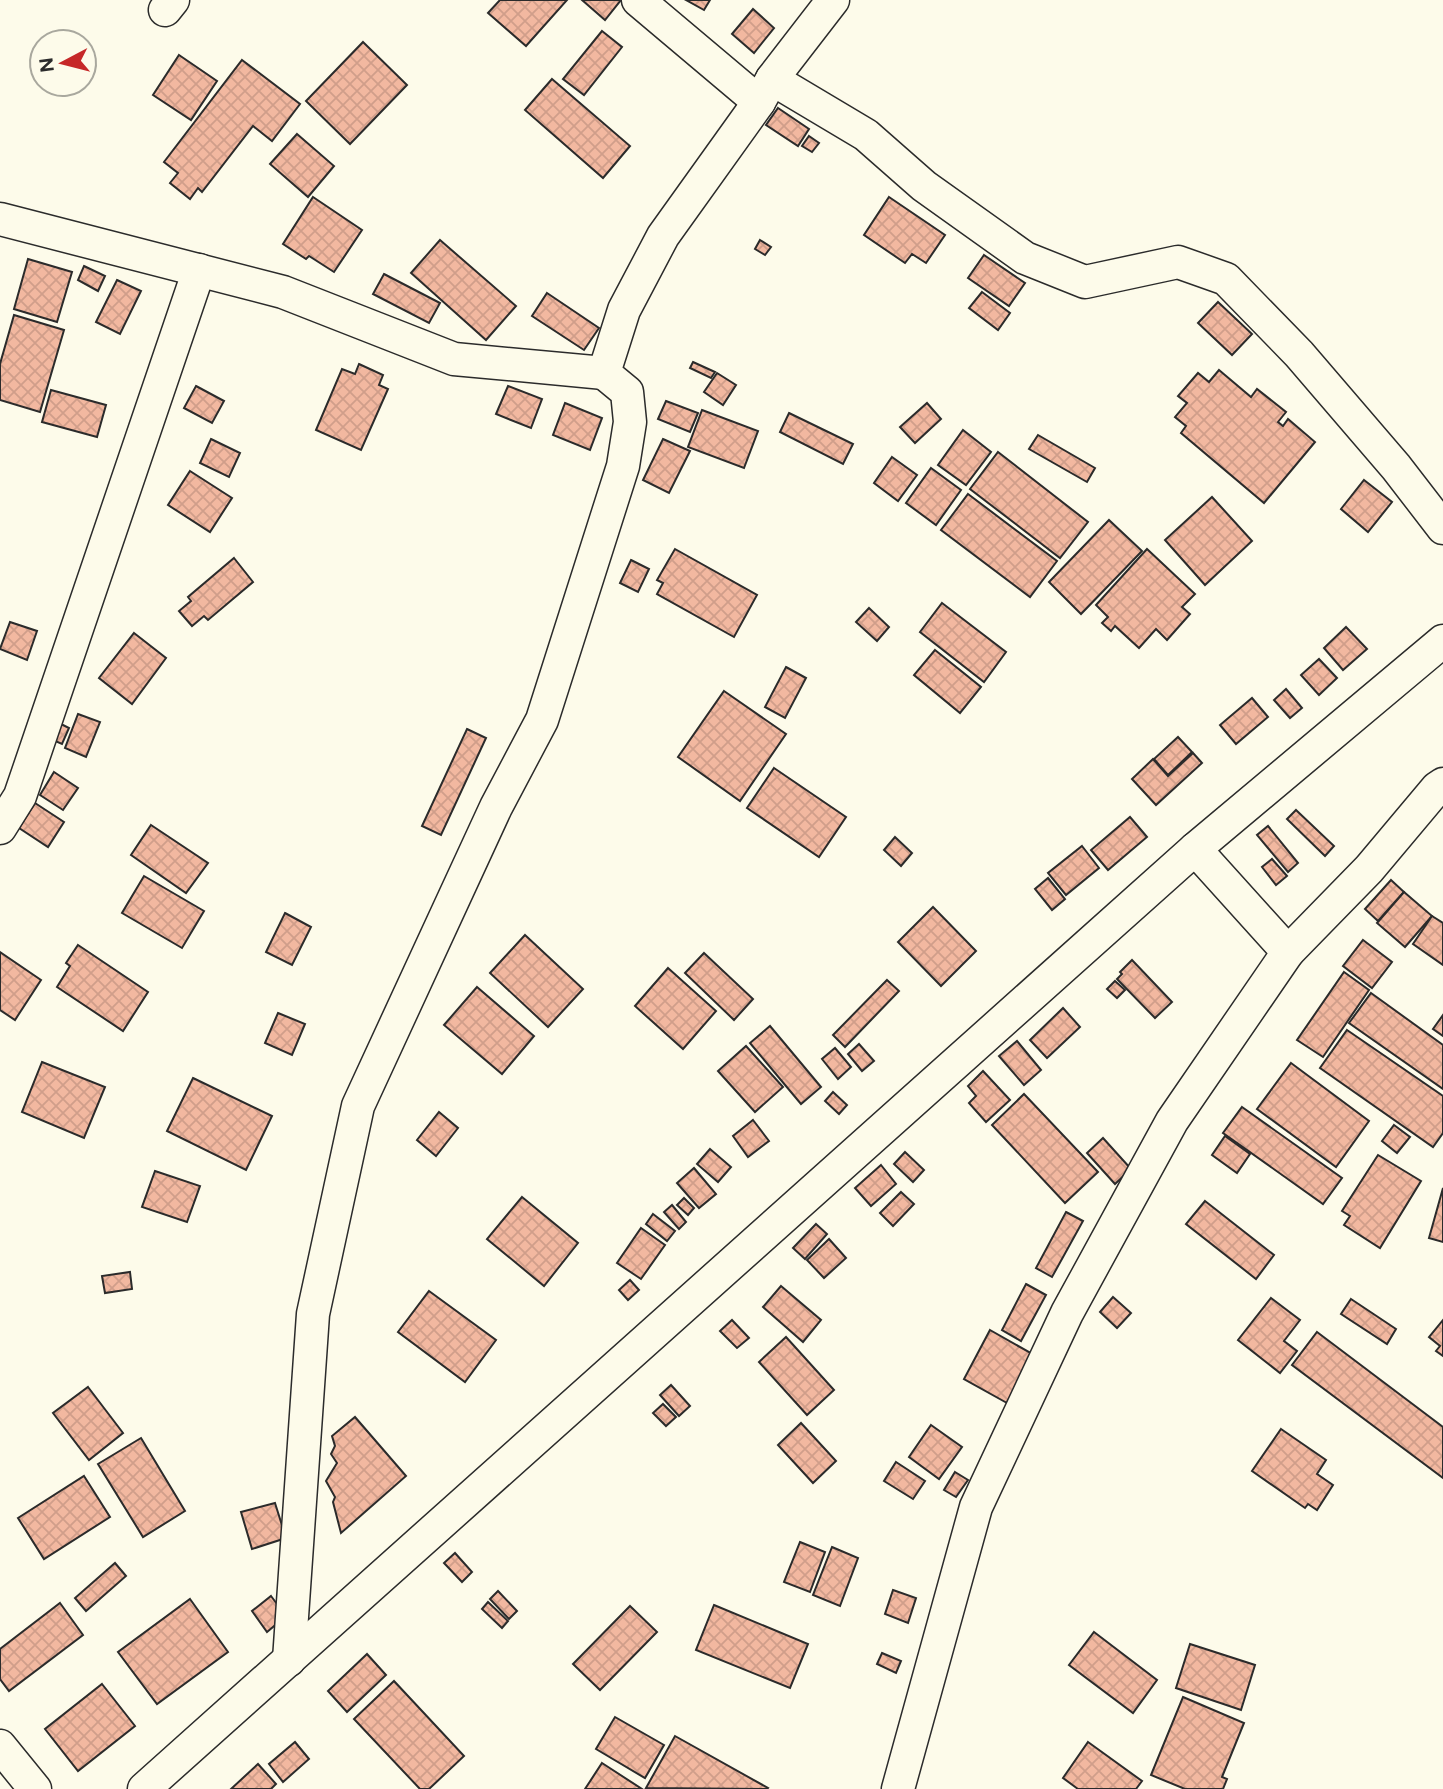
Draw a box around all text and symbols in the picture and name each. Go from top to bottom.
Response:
north arrow [28,28,98,98]
text: N [34,56,59,74]

